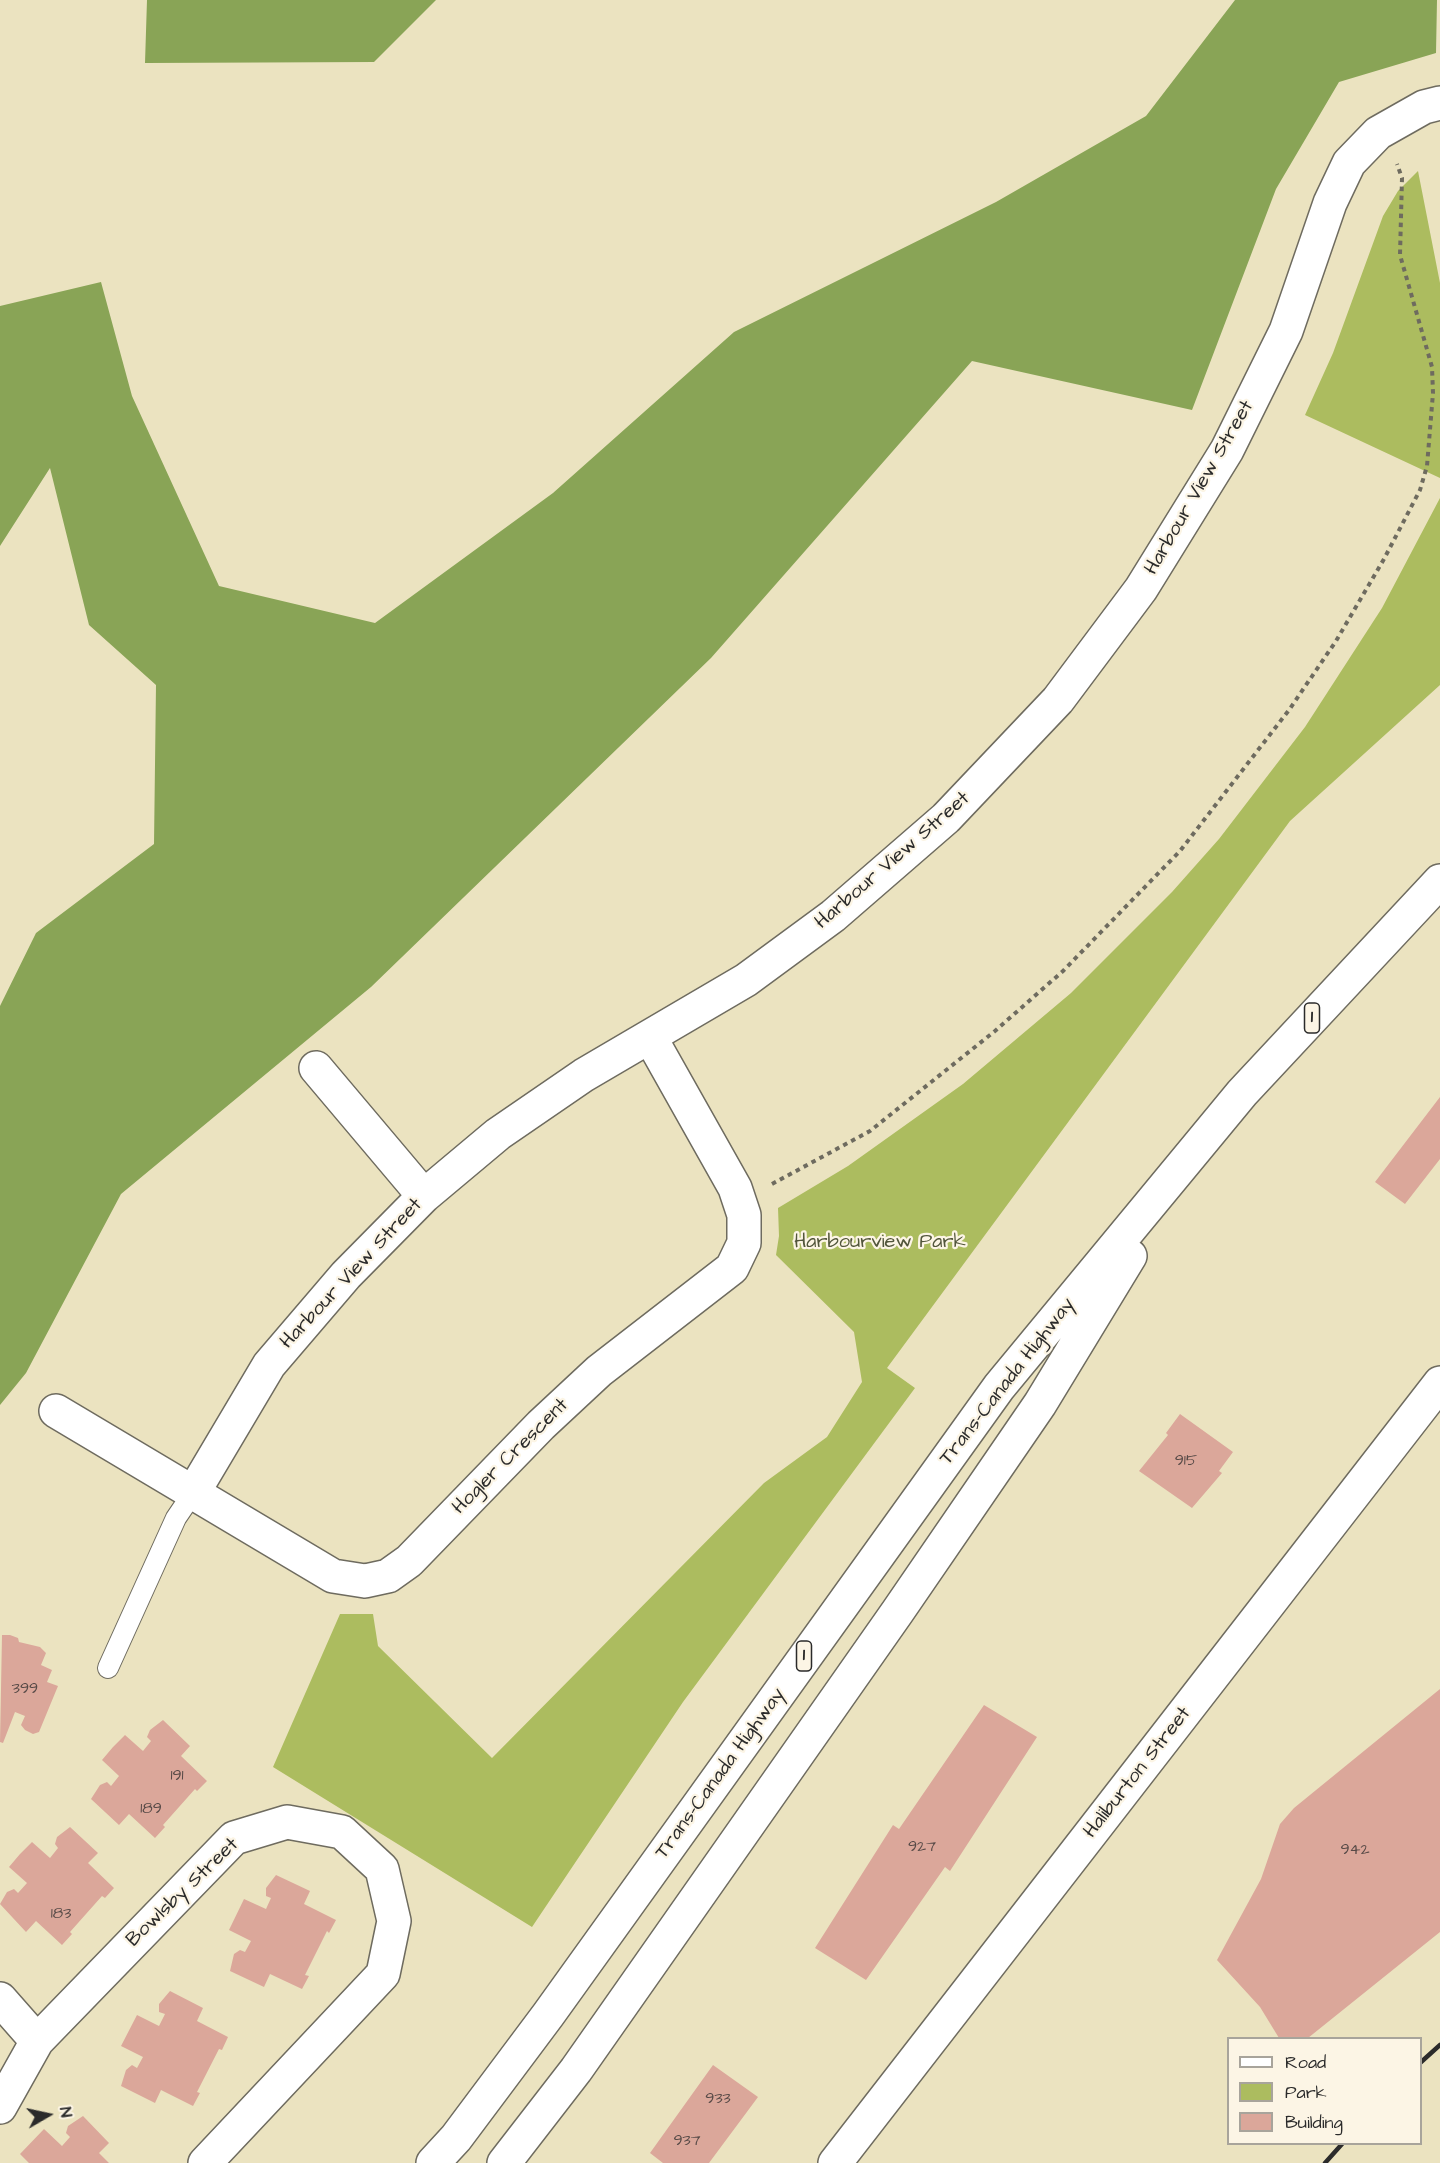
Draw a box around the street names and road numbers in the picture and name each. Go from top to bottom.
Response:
street label: Harbour View Street [1140,397,1260,579]
street label: Harbour View Street [811,787,975,935]
road number: 1 [1304,1003,1320,1033]
street label: Harbour View Street [276,1194,428,1354]
street label: Trans-Canada Highway [935,1294,1081,1470]
street label: Hogler Crescent [448,1394,574,1520]
road number: 1 [796,1641,812,1671]
street label: Trans-Canada Highway [651,1684,791,1864]
street label: Haliburton Street [1079,1703,1197,1843]
street label: Bowlsby Street [122,1833,244,1953]

